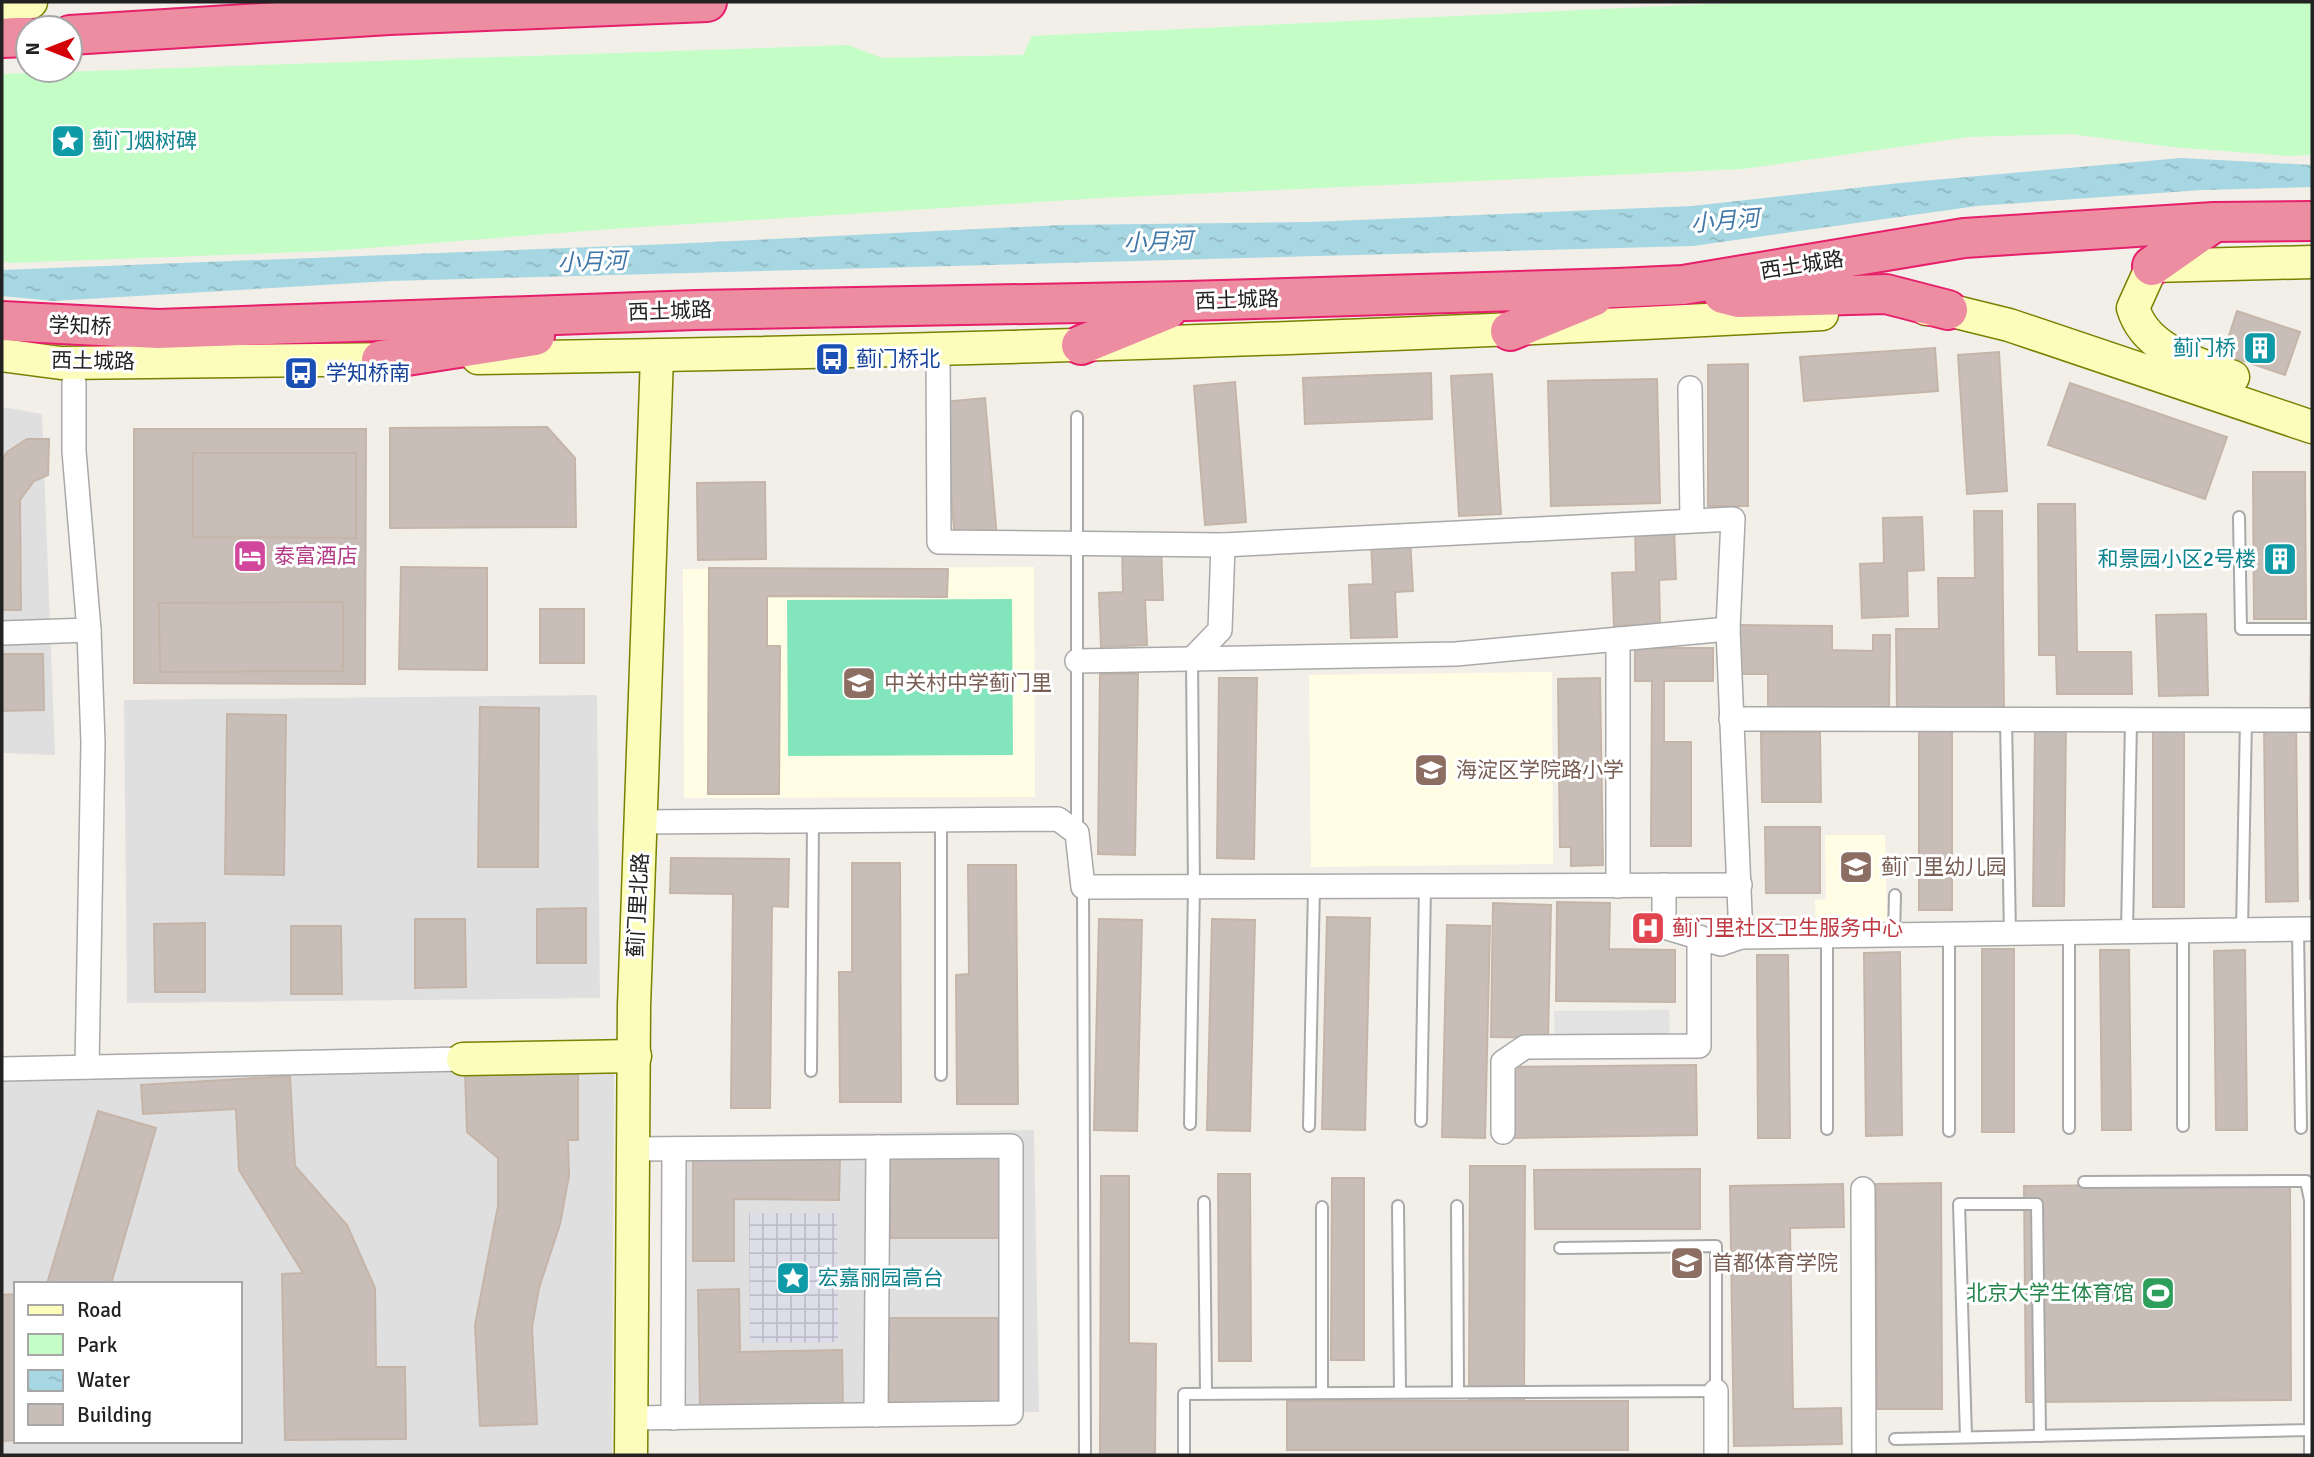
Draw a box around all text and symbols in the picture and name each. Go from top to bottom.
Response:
north arrow [14,14,84,84]
text: N [21,42,45,56]
place icon: 蓟门烟树碑 [49,122,87,160]
place label: 蓟门烟树碑 [92,128,197,154]
water label: 小月河 [1689,203,1765,238]
water label: 小月河 [1123,226,1197,258]
water label: 小月河 [557,246,631,278]
street label: 西土城路 [1758,246,1846,284]
street label: 西土城路 [1195,286,1279,314]
street label: 西土城路 [628,297,712,325]
street label: 学知桥 [48,312,112,340]
building icon: 蓟门桥 [2241,329,2279,367]
place label: 蓟门桥 [2173,335,2236,361]
bus stop icon: 蓟门桥北 [813,340,851,378]
place label: 蓟门桥北 [856,346,940,372]
street label: 西土城路 [51,347,135,375]
bus stop icon: 学知桥南 [282,354,320,392]
place label: 学知桥南 [326,360,410,386]
hotel icon: 泰富酒店 [231,537,269,575]
building icon: 和景园小区2号楼 [2261,540,2299,578]
place label: 泰富酒店 [274,543,358,569]
place label: 和景园小区2号楼 [2098,546,2256,572]
school or university icon: 中关村中学蓟门里 [840,664,878,702]
place label: 中关村中学蓟门里 [884,670,1052,696]
school or university icon: 海淀区学院路小学 [1412,751,1450,789]
place label: 海淀区学院路小学 [1456,757,1624,783]
school or university icon: 蓟门里幼儿园 [1837,848,1875,886]
street label: 蓟门里北路 [622,852,654,958]
place label: 蓟门里幼儿园 [1881,854,2007,880]
hospital icon: 蓟门里社区卫生服务中心 [1629,909,1667,947]
place label: 蓟门里社区卫生服务中心 [1672,915,1903,941]
school or university icon: 首都体育学院 [1668,1244,1706,1282]
place label: 首都体育学院 [1712,1250,1838,1276]
place icon: 宏嘉丽园高台 [774,1259,812,1297]
place label: 宏嘉丽园高台 [818,1265,944,1291]
sports icon: 北京大学生体育馆 [2139,1274,2177,1312]
place label: 北京大学生体育馆 [1966,1280,2134,1306]
legend [14,1282,242,1443]
text: Road [77,1297,122,1323]
text: Park [77,1332,118,1358]
text: Water [77,1367,130,1393]
text: Building [77,1402,152,1428]

